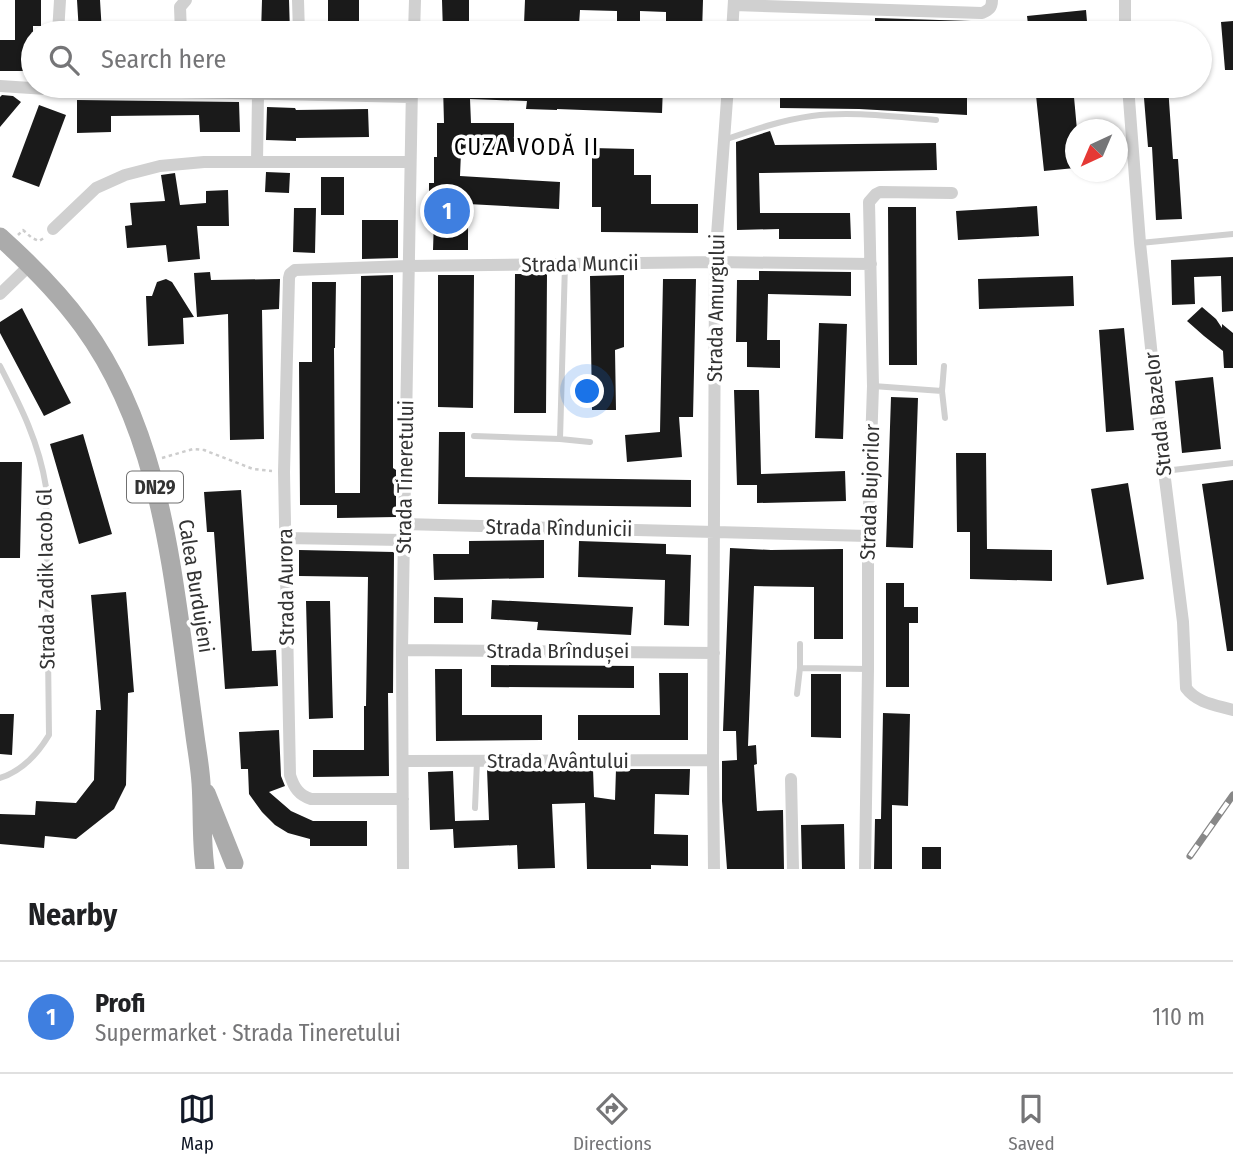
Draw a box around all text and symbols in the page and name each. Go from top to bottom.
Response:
search box [21,21,1212,98]
icon: search [45,41,83,79]
text: Search here [101,44,226,75]
north arrow [1065,119,1128,182]
district label: CUZA VODĂ II [454,133,600,161]
pin: 1 [424,185,470,237]
street label: Strada Amurgului [702,234,730,382]
street label: Strada Muncii [521,250,639,278]
street label: Strada Bazelor [1138,350,1177,477]
your location [570,374,604,408]
street label: Strada Tineretului [391,400,419,554]
street label: Strada Bujorilor [855,423,885,560]
road number: DN29 [127,472,183,502]
street label: Strada Zadik Iacob Gl [31,488,61,670]
street label: Strada Rîndunicii [485,514,633,542]
street label: Calea Burdujeni [173,517,219,655]
street label: Strada Aurora [272,528,300,646]
street label: Strada Brîndușei [487,638,629,664]
street label: Strada Avântului [487,748,629,774]
text: Nearby [28,897,117,933]
text: Profi [95,988,146,1019]
text: 1 [46,1003,56,1031]
text: 110 m [1152,1003,1205,1031]
text: Supermarket · Strada Tineretului [95,1019,401,1047]
tab: Map [178,1090,216,1155]
tab: Directions [573,1090,652,1155]
tab: Saved [1008,1090,1055,1155]

